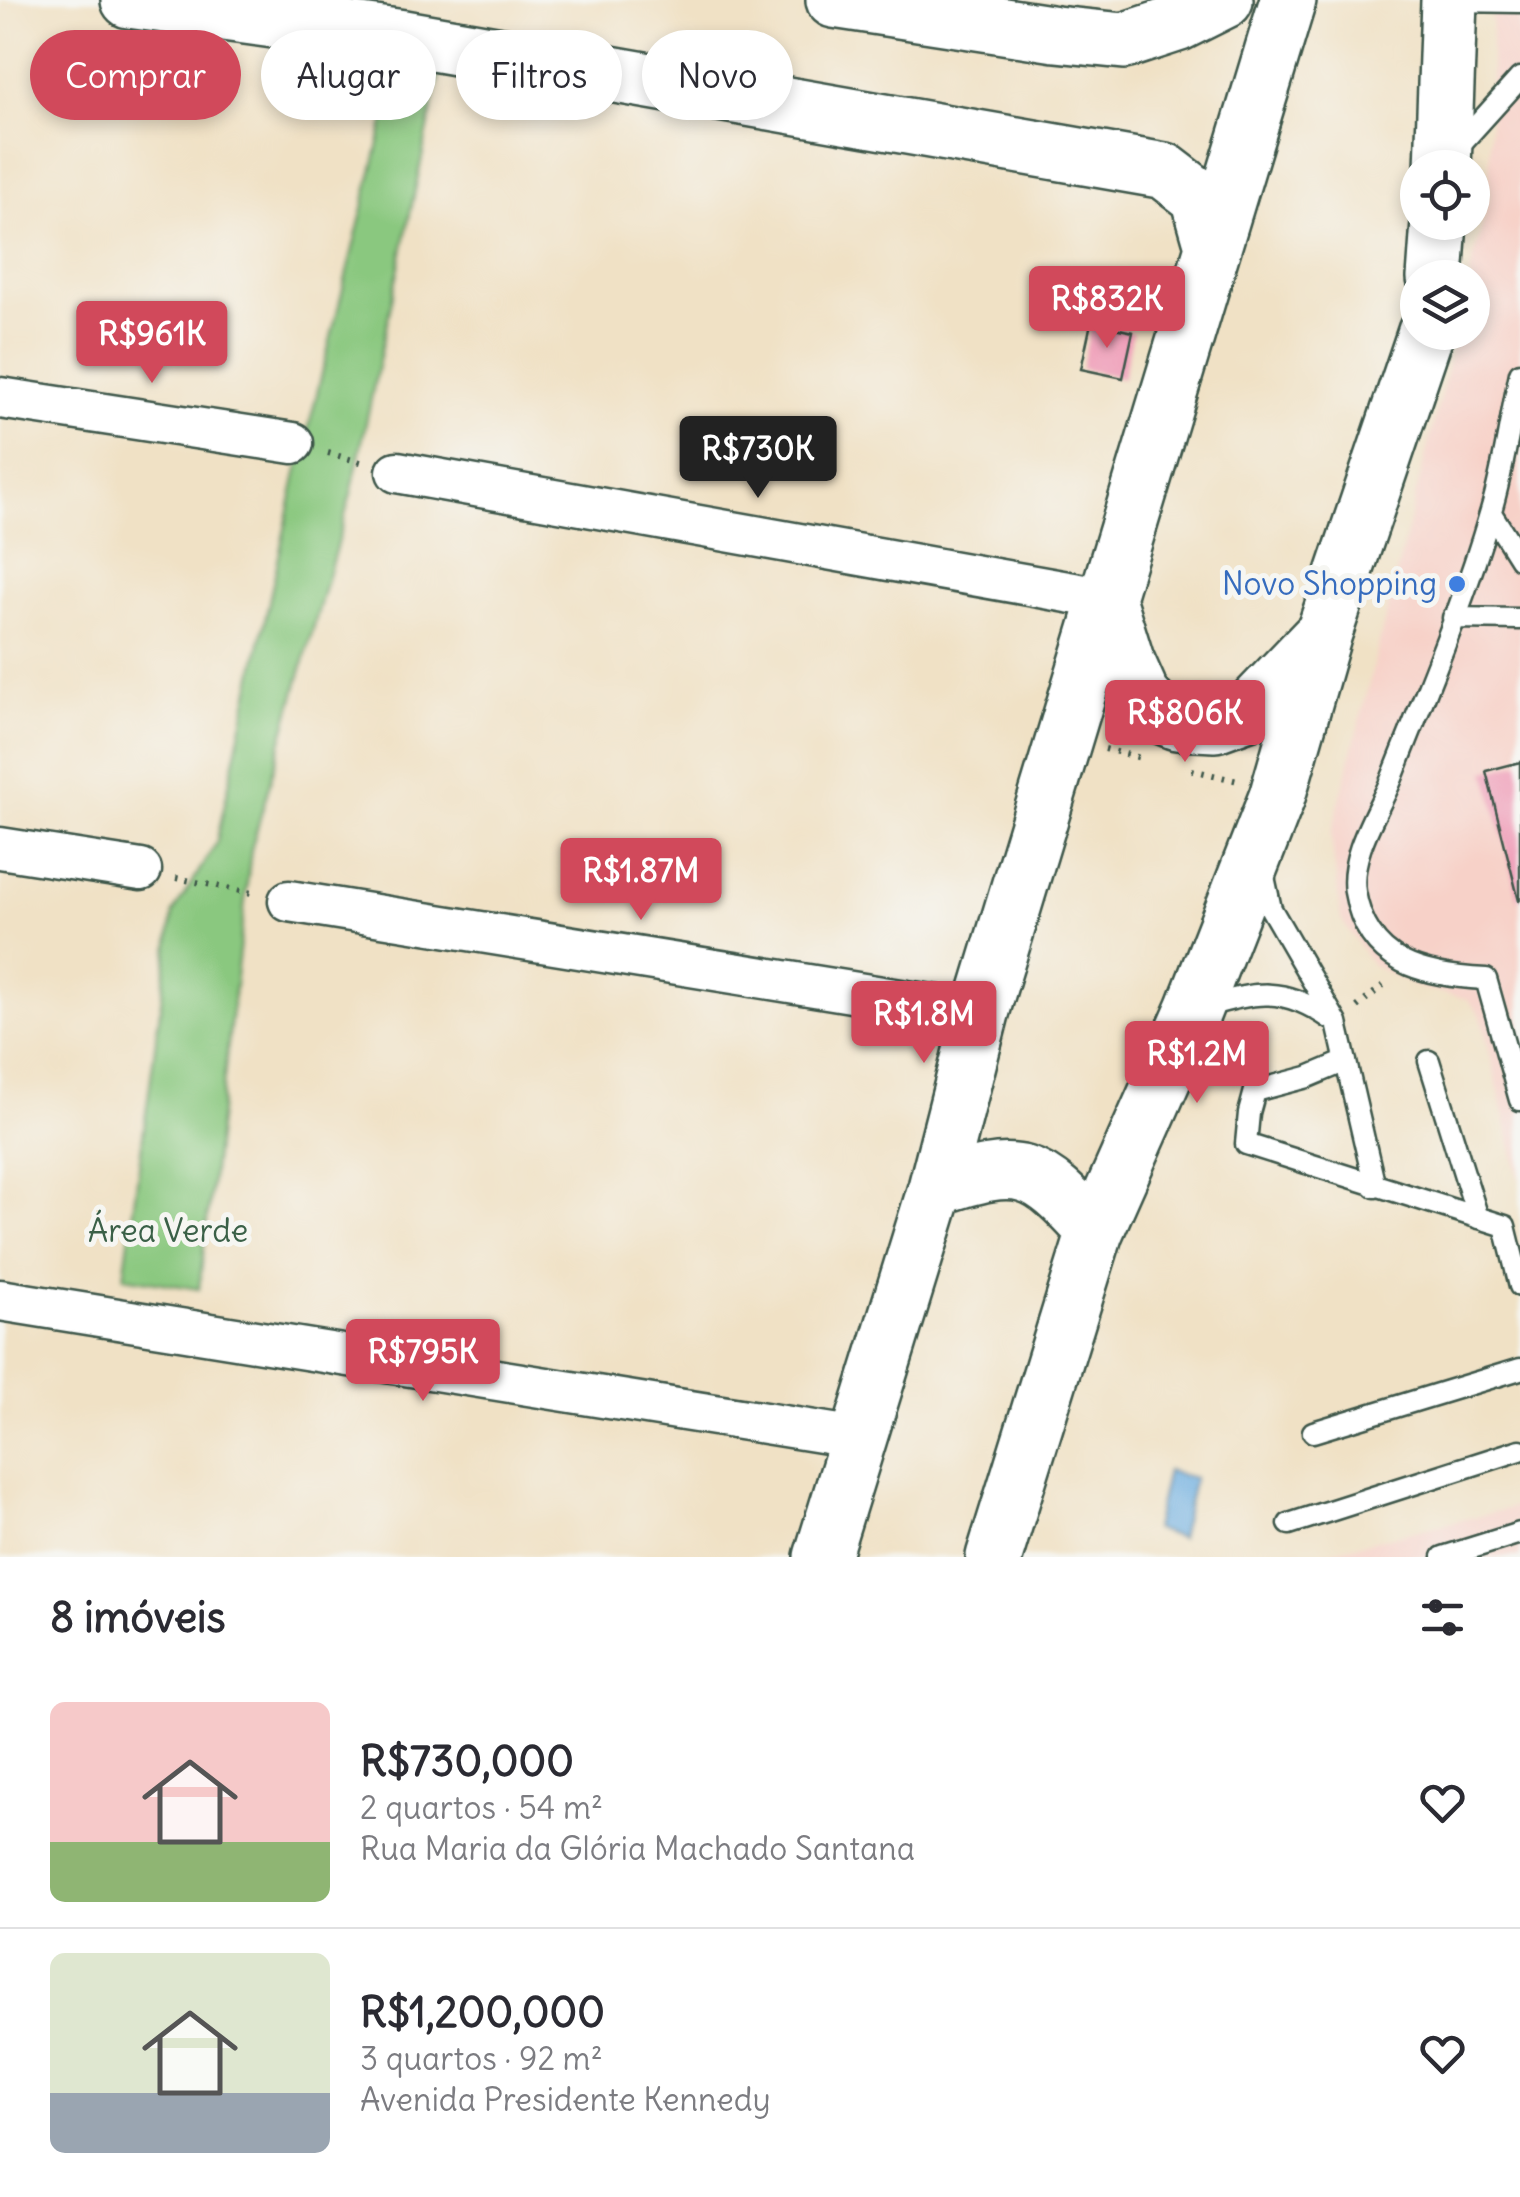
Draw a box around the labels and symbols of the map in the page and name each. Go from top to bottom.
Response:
pin: R$832K [1026,266,1188,351]
pin: R$961K [71,301,233,386]
pin: R$730K [677,416,839,501]
place label: Novo Shopping [1222,563,1437,604]
marker: Novo Shopping [1446,573,1468,595]
pin: R$806K [1104,680,1266,765]
pin: R$1.87M [549,838,733,923]
pin: R$1.8M [843,981,1005,1066]
pin: R$1.2M [1116,1021,1278,1106]
park label: Área Verde [88,1209,248,1251]
pin: R$795K [342,1319,504,1404]

